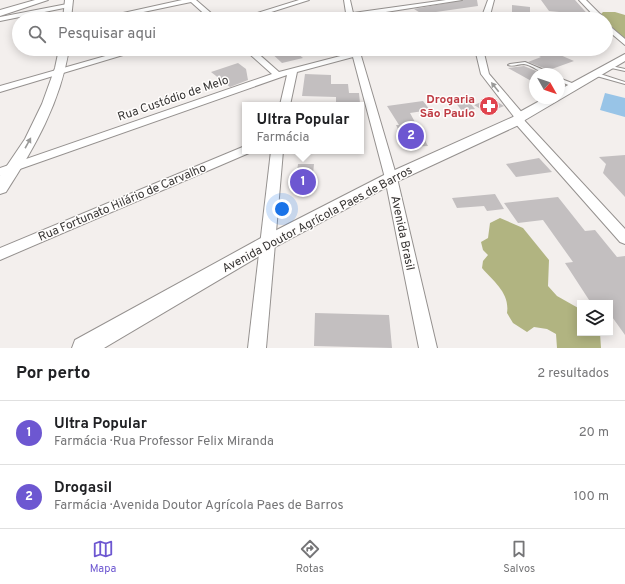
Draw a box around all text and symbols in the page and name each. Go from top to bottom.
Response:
search box [12,12,613,56]
icon: search [26,23,48,45]
text: Pesquisar aqui [58,25,156,44]
north arrow [529,68,565,104]
street label: Rua Custódio de Melo [116,72,231,125]
one-way arrow [491,82,499,92]
place label: Drogaria São Paulo [420,92,475,122]
pharmacy icon: Drogaria São Paulo [478,95,500,117]
popup [242,102,364,154]
text: Ultra Popular [257,111,349,130]
pin: 2 [398,121,424,151]
text: Farmácia [257,130,309,146]
one-way arrow [25,137,32,149]
street label: Rua Fortunato Hilário de Carvalho [36,160,209,246]
street label: Avenida Doutor Agrícola Paes de Barros [220,163,415,277]
pin: 1 [290,167,316,197]
street label: Avenida Brasil [386,194,418,272]
your location [272,199,292,219]
map controls [577,300,613,336]
button: layers [577,300,613,336]
text: Por perto [16,363,90,385]
text: 2 resultados [537,366,609,382]
text: Ultra Popular [54,415,147,434]
text: 1 [26,425,32,441]
text: 20 m [579,425,609,441]
text: Farmácia · Rua Professor Felix Miranda [54,434,274,450]
text: Drogasil [54,479,112,498]
text: 2 [25,489,33,505]
text: 100 m [573,489,609,505]
text: Farmácia · Avenida Doutor Agrícola Paes de Barros [54,498,343,514]
tab: Mapa [90,538,116,576]
tab: Rotas [296,538,324,576]
tab: Salvos [503,538,535,576]

